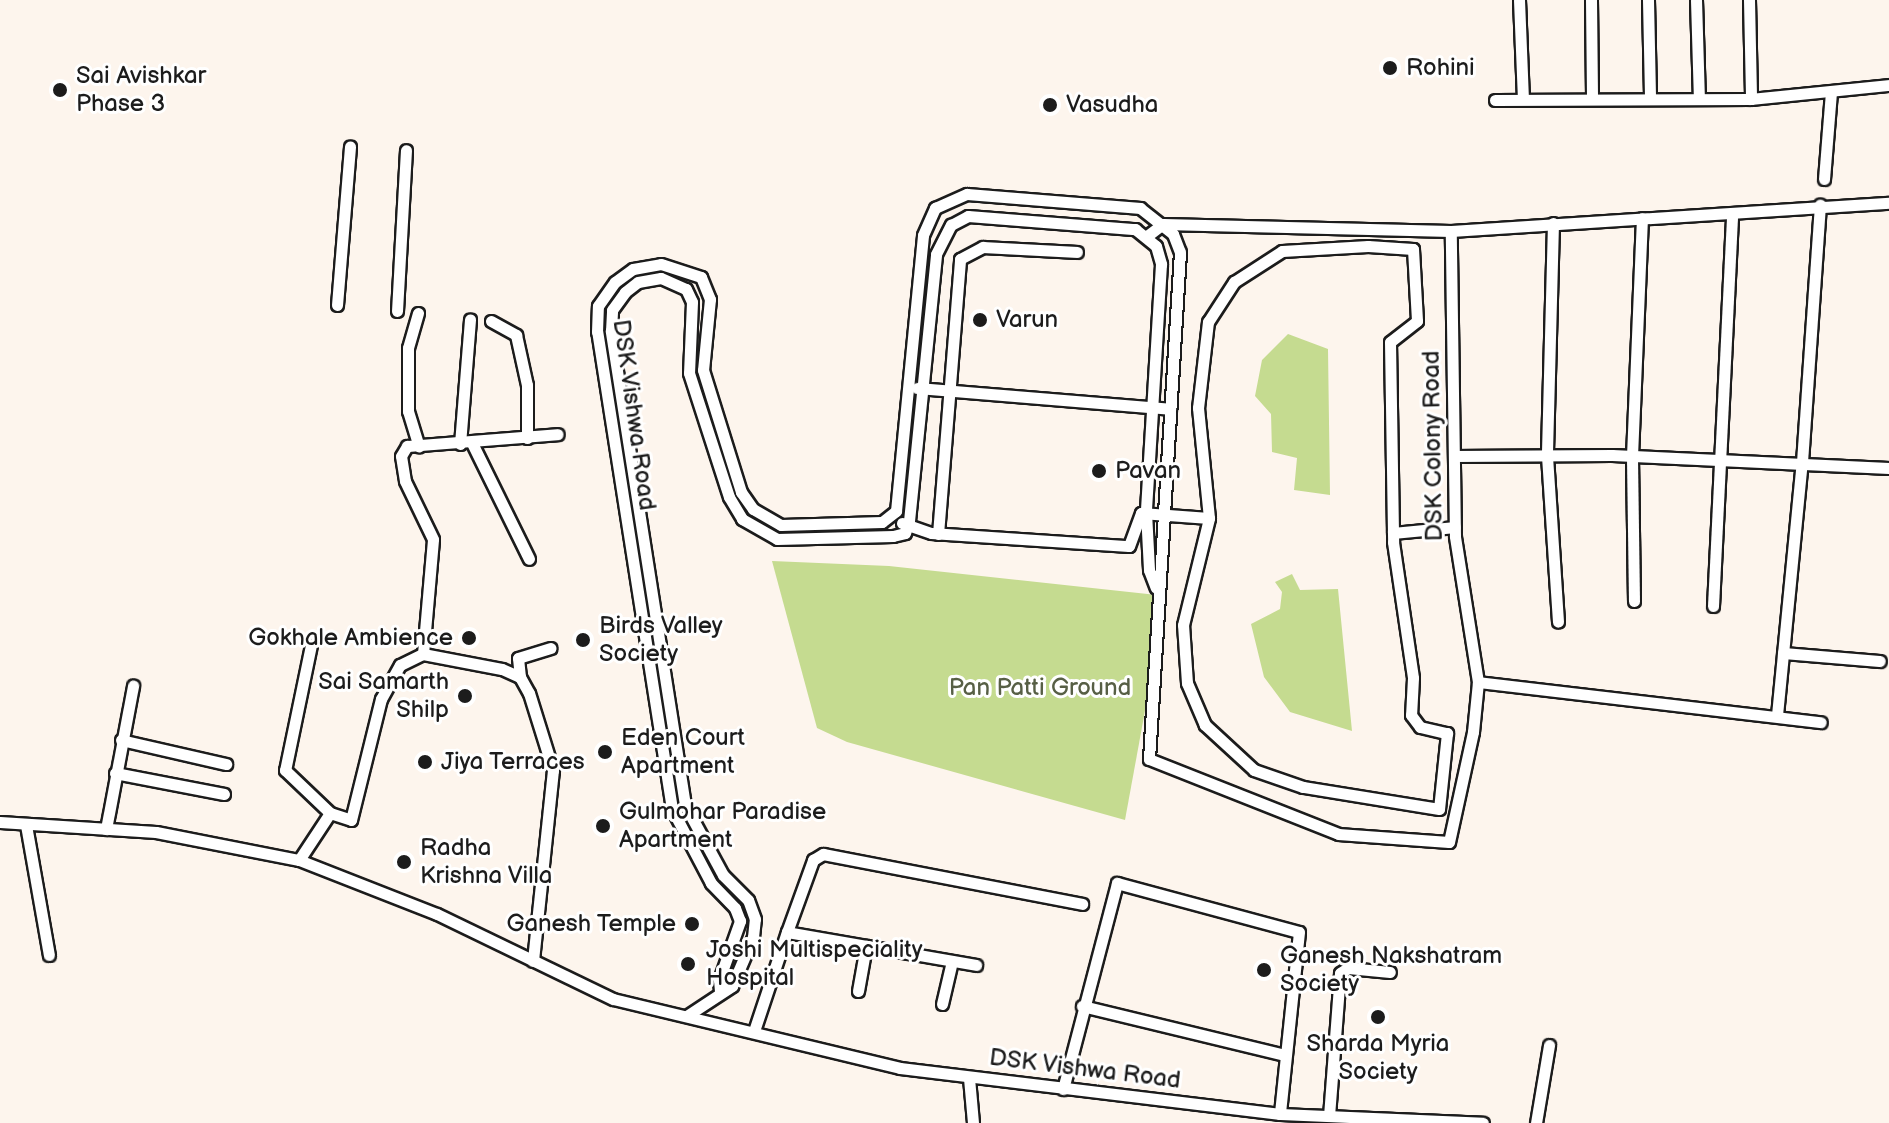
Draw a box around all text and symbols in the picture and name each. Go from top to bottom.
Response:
place label: Rohini [1406,54,1475,82]
marker: Rohini [1381,59,1399,77]
place label: Sai Avishkar Phase 3 [76,62,206,118]
marker: Sai Avishkar Phase 3 [51,81,69,99]
place label: Vasudha [1066,91,1158,119]
marker: Vasudha [1041,96,1059,114]
place label: Varun [996,306,1058,334]
marker: Varun [971,311,989,329]
street label: DSK Vishwa Road [606,317,662,513]
street label: DSK Colony Road [1417,350,1449,542]
place label: Pavan [1115,457,1181,485]
marker: Pavan [1090,462,1108,480]
place label: Birds Valley Society [599,612,723,668]
place label: Gokhale Ambience [248,624,453,652]
marker: Gokhale Ambience [460,629,478,647]
marker: Birds Valley Society [574,631,592,649]
place label: Sai Samarth Shilp [318,668,449,724]
park label: Pan Patti Ground [949,674,1131,702]
marker: Sai Samarth Shilp [456,687,474,705]
place label: Eden Court Apartment [621,724,745,780]
marker: Eden Court Apartment [596,743,614,761]
place label: Jiya Terraces [441,748,585,776]
marker: Jiya Terraces [416,753,434,771]
place label: Gulmohar Paradise Apartment [619,798,826,854]
marker: Gulmohar Paradise Apartment [594,817,612,835]
place label: Radha Krishna Villa [420,834,553,890]
marker: Radha Krishna Villa [395,853,413,871]
place label: Ganesh Temple [506,910,676,938]
marker: Ganesh Temple [683,915,701,933]
place label: Joshi Multispeciality Hospital [706,936,923,992]
place label: Ganesh Nakshatram Society [1280,942,1502,998]
marker: Joshi Multispeciality Hospital [677,953,699,975]
marker: Ganesh Nakshatram Society [1255,961,1273,979]
marker: Sharda Myria Society [1369,1008,1387,1026]
place label: Sharda Myria Society [1307,1030,1449,1086]
street label: DSK Vishwa Road [987,1043,1183,1095]

